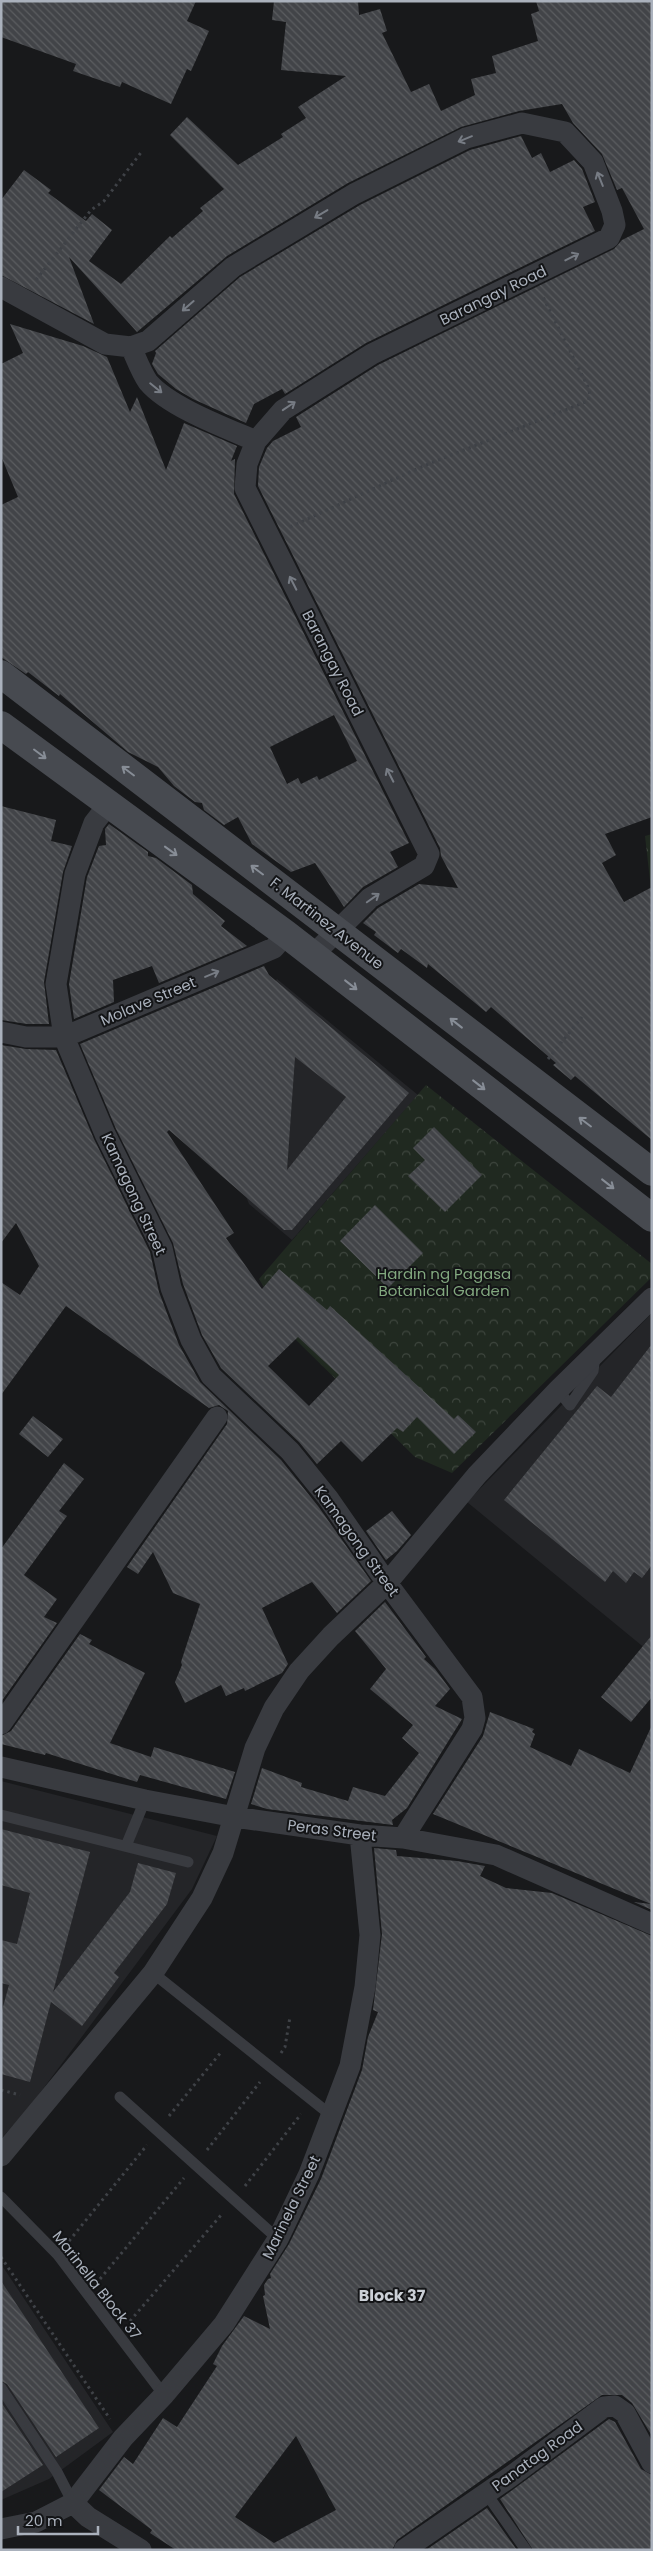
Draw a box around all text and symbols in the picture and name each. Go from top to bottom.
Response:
one-way arrow [458,135,473,145]
one-way arrow [594,172,604,187]
one-way arrow [314,208,328,219]
one-way arrow [564,252,579,262]
street label: Barangay Road [436,260,550,330]
one-way arrow [182,301,195,312]
one-way arrow [149,383,162,394]
one-way arrow [282,401,296,411]
one-way arrow [288,576,297,591]
street label: Barangay Road [297,606,369,720]
one-way arrow [33,749,46,760]
one-way arrow [121,766,135,776]
one-way arrow [385,767,395,782]
one-way arrow [164,846,178,856]
one-way arrow [251,864,264,875]
street label: F. Martinez Avenue [266,872,388,974]
one-way arrow [366,893,380,903]
one-way arrow [204,969,219,979]
street label: Molave Street [97,971,199,1031]
one-way arrow [344,980,357,991]
one-way arrow [449,1018,463,1028]
one-way arrow [472,1080,486,1090]
one-way arrow [578,1117,592,1127]
street label: Kamagong Street [97,1130,171,1258]
one-way arrow [601,1179,614,1190]
park label: Hardin ng Pagasa Botanical Garden [377,1263,511,1301]
street label: Kamagong Street [310,1481,404,1601]
street label: Peras Street [286,1814,378,1846]
street label: Marinela Street [257,2152,325,2262]
street label: Marinella Block 37 [48,2226,146,2344]
district label: Block 37 [359,2284,426,2307]
street label: Panatag Road [487,2416,587,2496]
scale bar [18,2504,98,2536]
text: 20 m [25,2510,63,2531]

